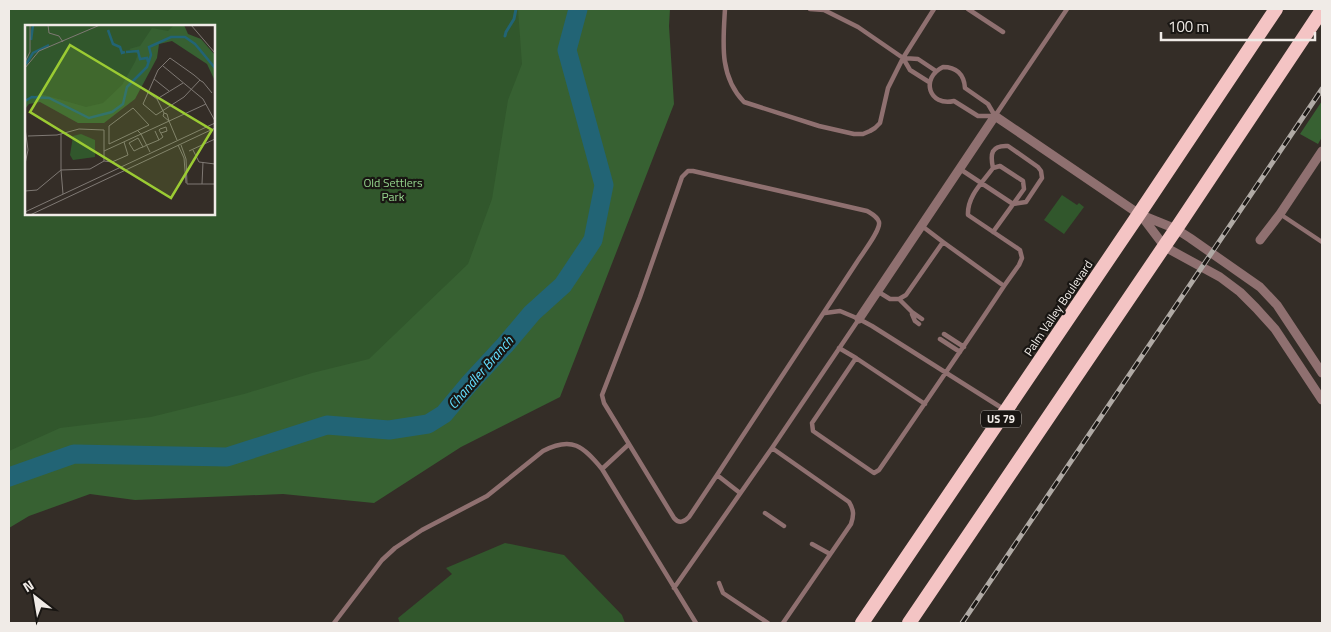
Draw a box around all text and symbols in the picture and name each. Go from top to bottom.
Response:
scale bar [1161,10,1315,42]
text: 100 m [1168,15,1209,38]
inset map [25,25,215,215]
park label: Old Settlers Park [363,173,423,206]
street label: Palm Valley Boulevard [1019,256,1097,360]
water label: Chandler Branch [442,330,518,413]
road number: US 79 [981,410,1021,428]
north arrow [10,572,60,622]
text: N [18,574,38,597]

